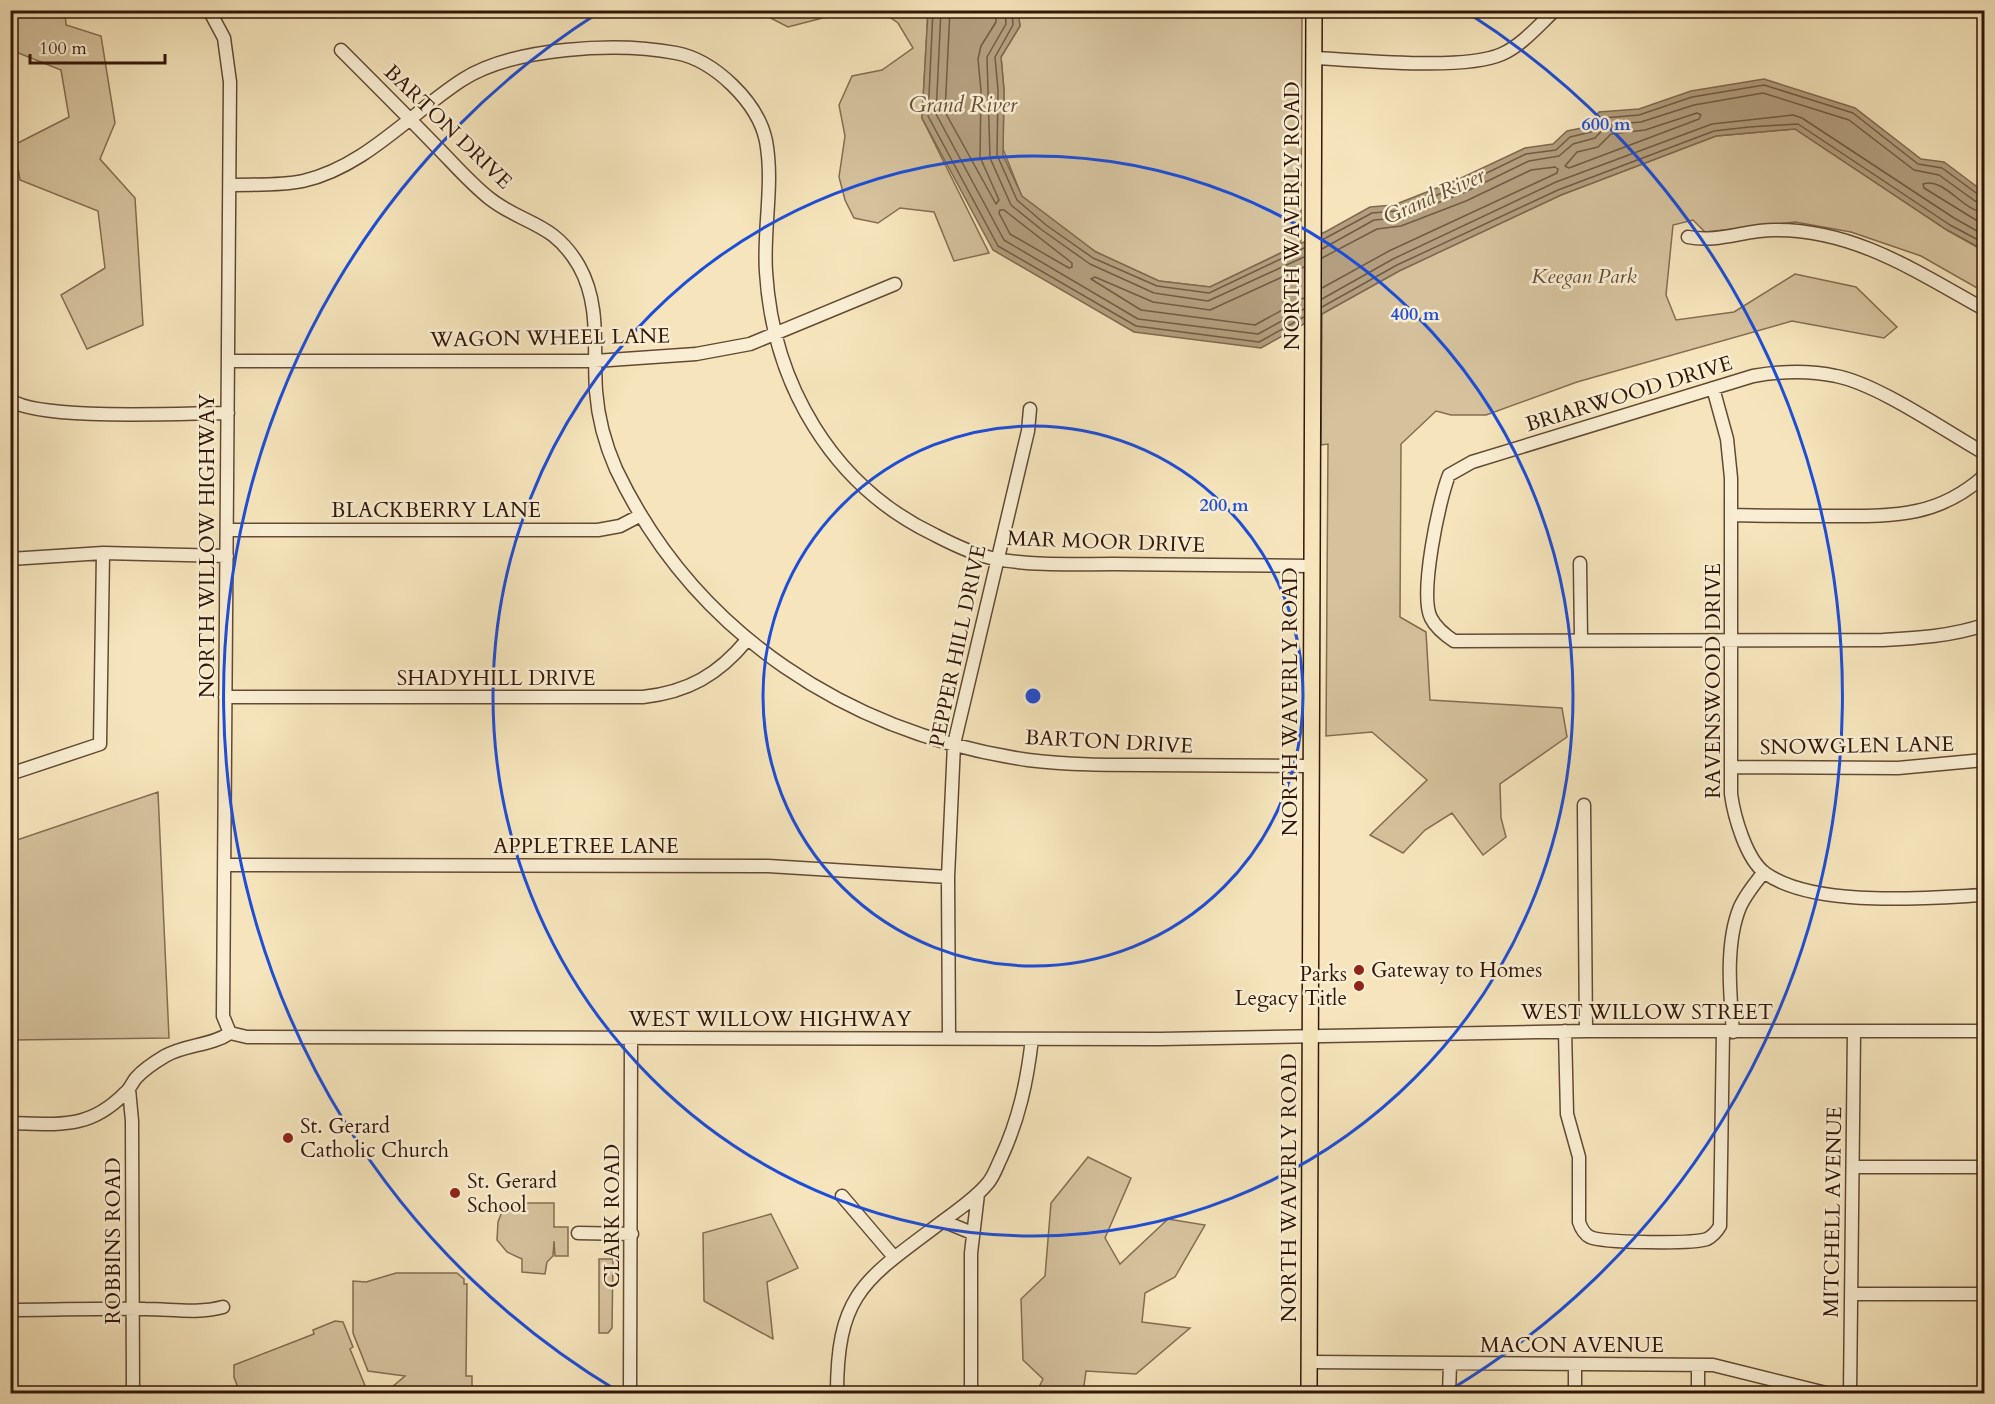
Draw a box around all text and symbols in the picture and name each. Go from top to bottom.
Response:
scale bar [30,27,165,65]
text: 100 m [39,36,87,61]
street label: BARTON DRIVE [377,58,519,196]
street label: NORTH WAVERLY ROAD [1278,82,1307,351]
water label: Grand River [909,90,1018,120]
text: 600 m [1581,112,1631,137]
water label: Grand River [1378,160,1490,232]
park label: Keegan Park [1531,262,1637,291]
text: 400 m [1390,302,1440,327]
street label: WAGON WHEEL LANE [429,321,670,355]
street label: BRIARWOOD DRIVE [1522,349,1736,439]
street label: NORTH WILLOW HIGHWAY [193,393,222,698]
text: 200 m [1199,493,1249,518]
street label: BLACKBERRY LANE [331,496,541,525]
street label: MAR MOOR DRIVE [1006,524,1206,560]
street label: PEPPER HILL DRIVE [922,542,994,750]
street label: RAVENSWOOD DRIVE [1699,563,1728,799]
street label: NORTH WAVERLY ROAD [1276,568,1305,837]
street label: SHADYHILL DRIVE [397,664,595,693]
centre of rings [1023,686,1043,706]
street label: BARTON DRIVE [1024,723,1194,761]
street label: SNOWGLEN LANE [1760,730,1954,762]
street label: APPLETREE LANE [493,832,679,861]
place label: Gateway to Homes [1371,956,1542,985]
place label: Parks Legacy Title [1235,960,1347,1013]
marker: Gateway to Homes [1352,963,1366,977]
marker: Parks Legacy Title [1352,979,1366,993]
street label: WEST WILLOW STREET [1520,998,1773,1027]
street label: WEST WILLOW HIGHWAY [627,1005,912,1034]
street label: NORTH WAVERLY ROAD [1275,1054,1304,1323]
street label: MITCHELL AVENUE [1817,1106,1849,1318]
place label: St. Gerard Catholic Church [300,1112,449,1165]
marker: St. Gerard Catholic Church [281,1131,295,1145]
street label: CLARK ROAD [598,1144,627,1288]
street label: ROBBINS ROAD [99,1157,128,1325]
place label: St. Gerard School [467,1167,557,1220]
marker: St. Gerard School [448,1186,462,1200]
street label: MACON AVENUE [1480,1331,1664,1360]

